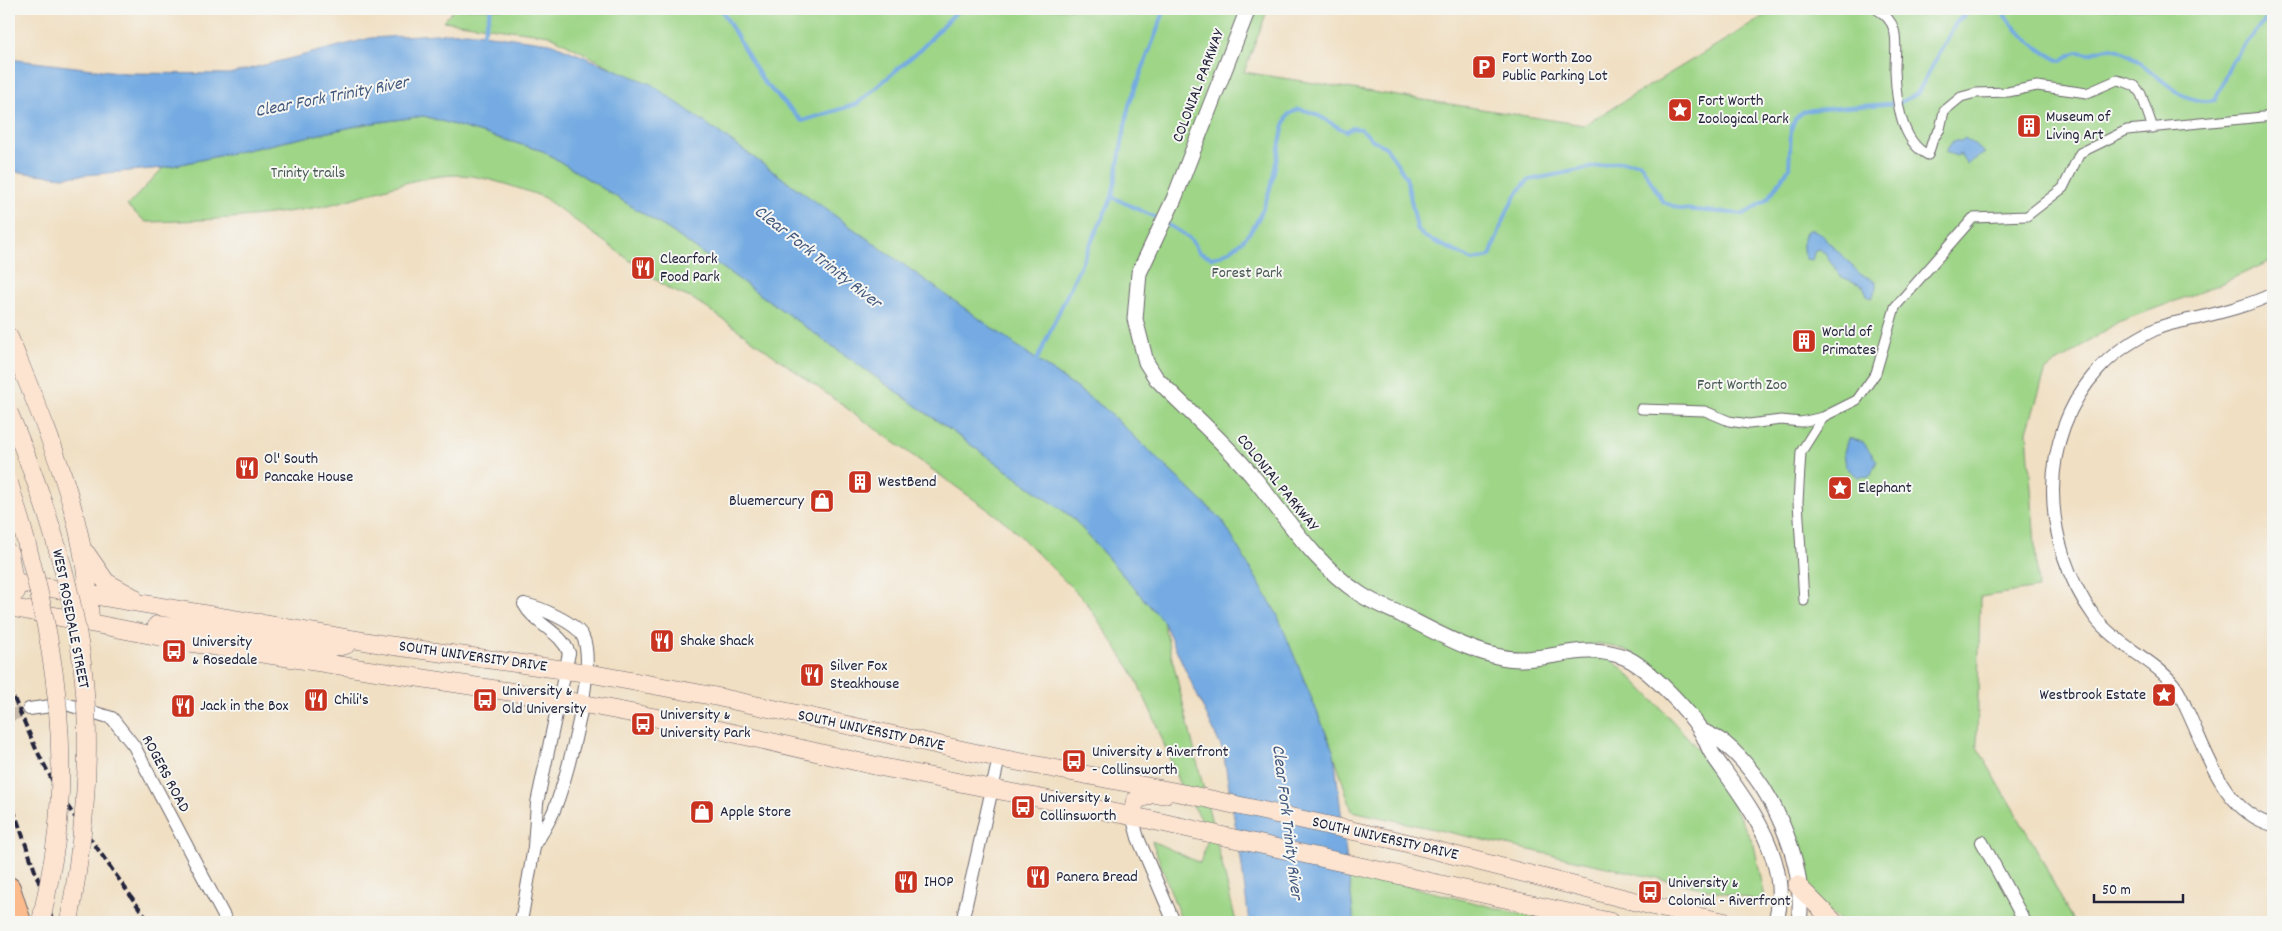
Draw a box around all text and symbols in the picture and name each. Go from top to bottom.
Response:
street label: COLONIAL PARKWAY [1167,25,1232,146]
place label: Fort Worth Zoo Public Parking Lot [1502,47,1608,88]
parking icon: Fort Worth Zoo Public Parking Lot [1471,54,1497,80]
water label: Clear Fork Trinity River [253,70,413,125]
place label: Fort Worth Zoological Park [1698,90,1789,131]
place icon: Fort Worth Zoological Park [1667,97,1693,123]
place label: Museum of Living Art [2046,106,2111,147]
building icon: Museum of Living Art [2016,113,2042,139]
park label: Trinity trails [271,162,345,185]
water label: Clear Fork Trinity River [748,200,888,317]
place label: Clearfork Food Park [660,248,720,289]
restaurant icon: Clearfork Food Park [630,255,656,281]
park label: Forest Park [1212,262,1282,285]
place label: World of Primates [1822,321,1877,362]
building icon: World of Primates [1791,328,1817,354]
park label: Fort Worth Zoo [1697,374,1787,397]
street label: COLONIAL PARKWAY [1230,429,1324,538]
place label: Ol' South Pancake House [264,448,353,489]
restaurant icon: Ol' South Pancake House [234,455,260,481]
building icon: WestBend [847,469,873,495]
place label: WestBend [878,471,936,494]
place icon: Elephant [1827,475,1853,501]
place label: Elephant [1858,477,1912,500]
shop icon: Bluemercury [809,488,835,514]
place label: Bluemercury [729,490,805,513]
street label: WEST ROSEDALE STREET [45,547,95,691]
restaurant icon: Shake Shack [649,628,675,654]
place label: Shake Shack [680,630,754,653]
place label: University & Rosedale [192,631,257,672]
street label: SOUTH UNIVERSITY DRIVE [397,635,549,679]
bus stop icon: University & Rosedale [161,638,187,664]
place label: Silver Fox Steakhouse [830,655,899,696]
restaurant icon: Silver Fox Steakhouse [799,662,825,688]
place label: University & Old University [502,680,586,721]
place icon: Westbrook Estate [2151,682,2177,708]
place label: Westbrook Estate [2039,684,2146,707]
restaurant icon: Chili's [303,687,329,713]
bus stop icon: University & Old University [472,687,498,713]
place label: Chili's [334,689,369,712]
restaurant icon: Jack in the Box [170,693,196,719]
place label: Jack in the Box [200,695,289,718]
place label: University & University Park [660,704,751,745]
street label: SOUTH UNIVERSITY DRIVE [796,704,947,758]
bus stop icon: University & University Park [630,711,656,737]
street label: ROGERS ROAD [135,731,195,817]
place label: University & Riverfront - Collinsworth [1092,741,1229,782]
water label: Clear Fork Trinity River [1264,743,1308,903]
bus stop icon: University & Riverfront - Collinsworth [1061,748,1087,774]
place label: University & Collinsworth [1040,787,1116,828]
bus stop icon: University & Collinsworth [1010,794,1036,820]
shop icon: Apple Store [689,799,715,825]
place label: Apple Store [720,801,791,824]
street label: SOUTH UNIVERSITY DRIVE [1310,811,1461,867]
restaurant icon: Panera Bread [1025,864,1051,890]
place label: Panera Bread [1056,866,1138,889]
restaurant icon: IHOP [893,869,919,895]
place label: IHOP [924,871,954,894]
scale bar [2094,871,2183,903]
place label: University & Colonial - Riverfront [1668,872,1791,913]
bus stop icon: University & Colonial - Riverfront [1637,879,1663,905]
text: 50 m [2102,880,2131,902]

